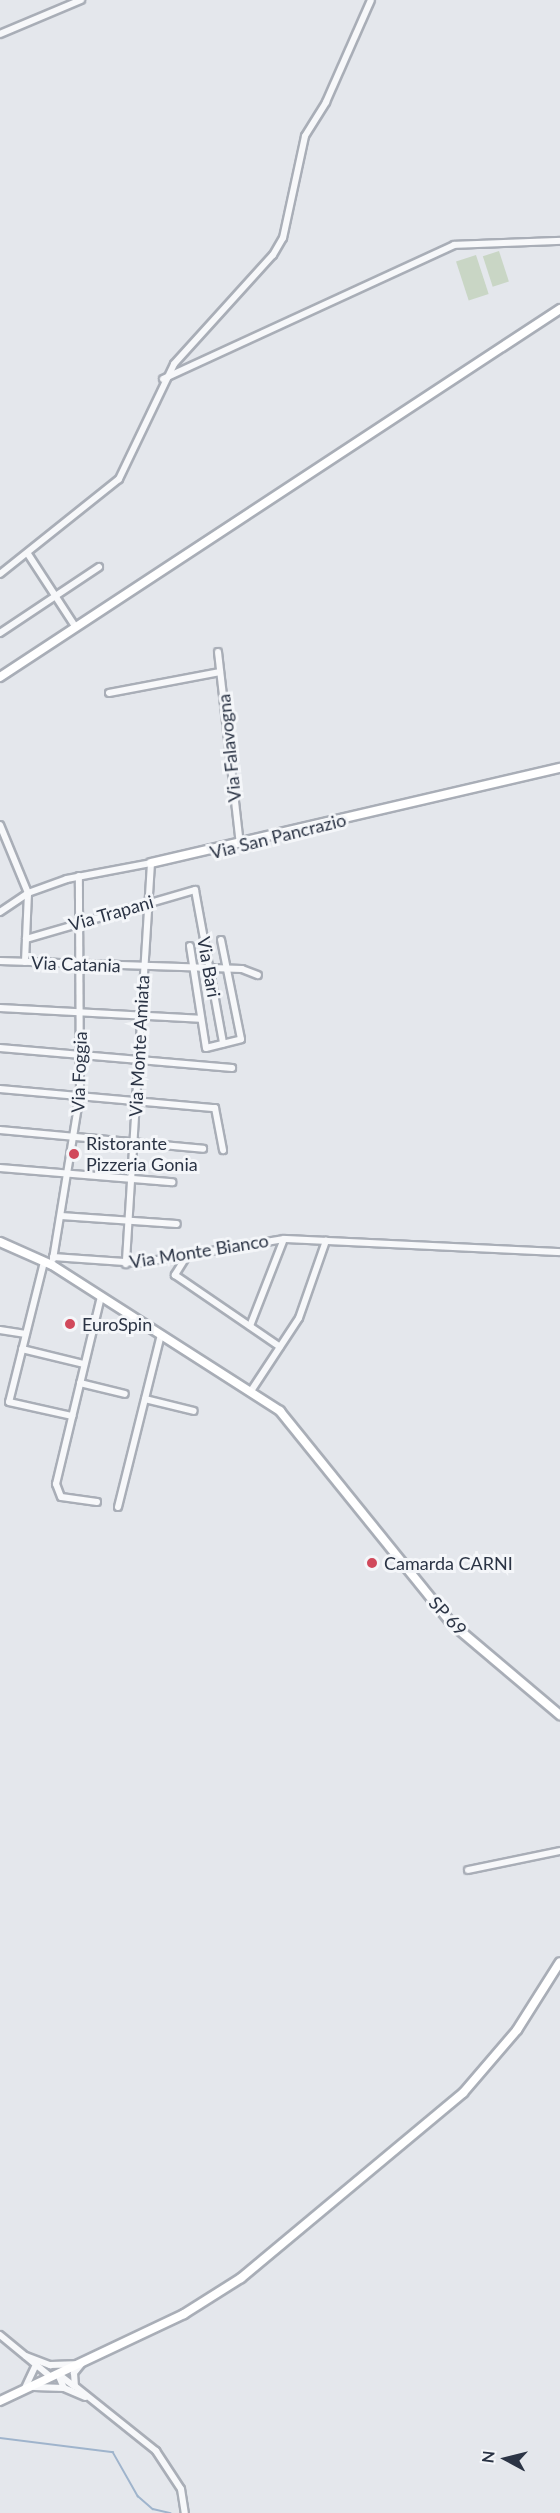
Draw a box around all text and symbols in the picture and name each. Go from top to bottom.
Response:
street label: Via Falavogna [213,693,245,803]
street label: Via San Pancrazio [208,809,348,863]
street label: Via Trapani [66,891,156,935]
street label: Via Bari [193,935,225,999]
street label: Via Catania [31,952,121,976]
street label: Via Monte Amiata [124,974,154,1118]
street label: Via Foggia [67,1031,91,1113]
place label: Ristorante Pizzeria Gonia [86,1133,198,1176]
marker: Ristorante Pizzeria Gonia [67,1147,81,1161]
street label: Via Monte Bianco [128,1229,270,1273]
place label: EuroSpin [82,1313,152,1335]
marker: EuroSpin [63,1317,77,1331]
place label: Camarda CARNI [384,1552,513,1574]
marker: Camarda CARNI [365,1556,379,1570]
street label: SP 69 [424,1592,472,1640]
north arrow [476,2429,536,2489]
text: N [477,2449,498,2464]

